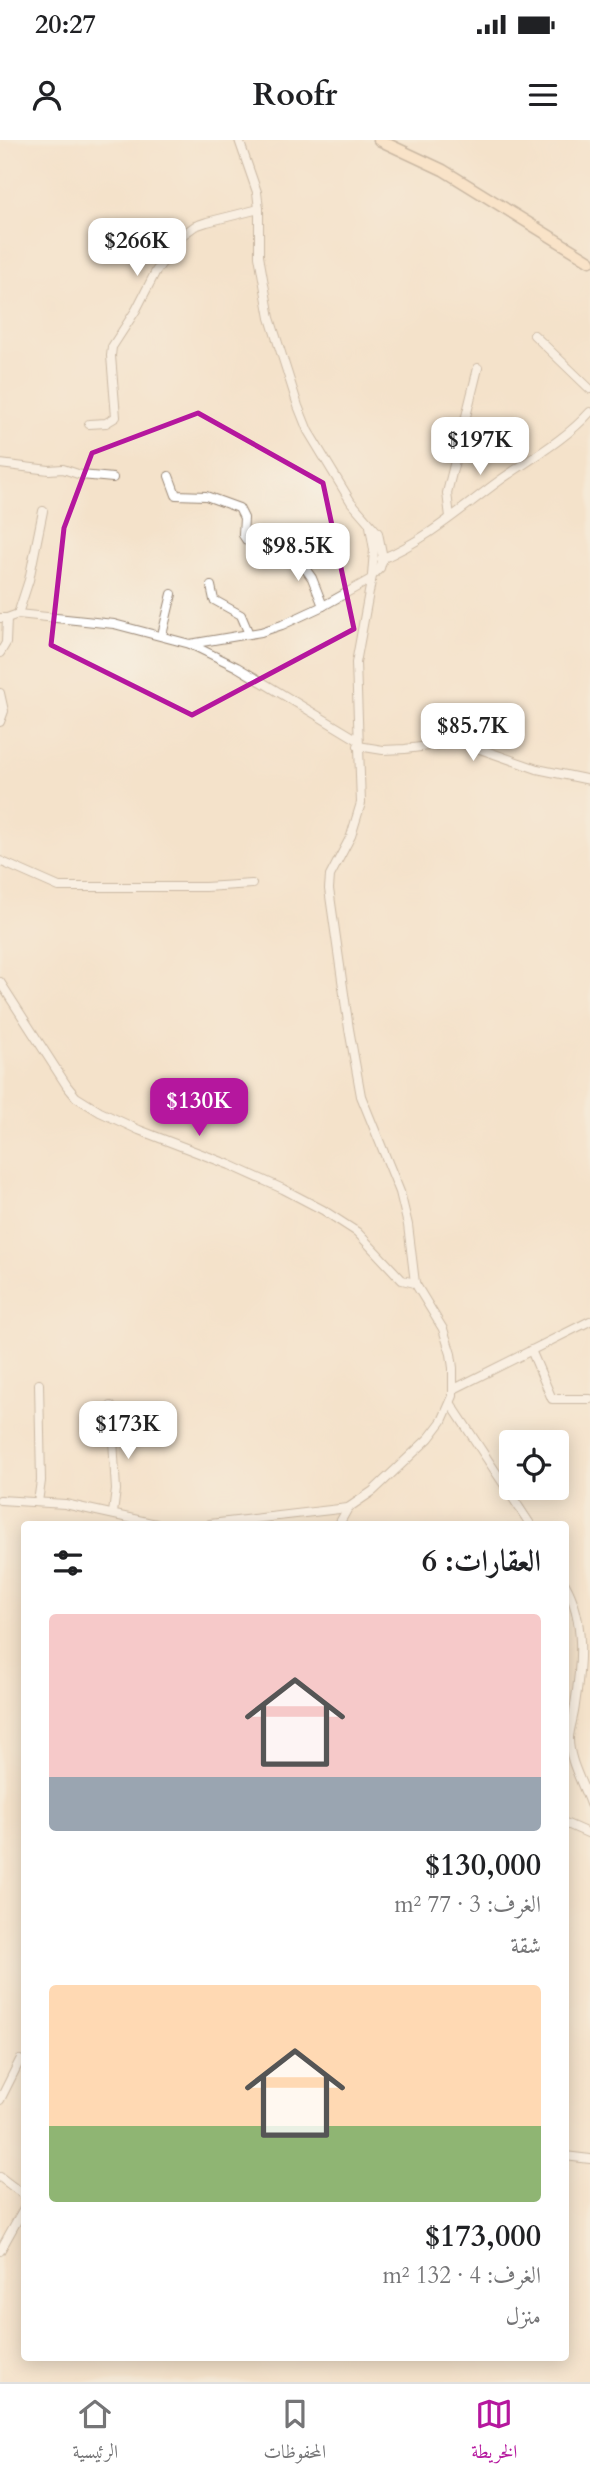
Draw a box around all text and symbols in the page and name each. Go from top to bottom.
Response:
text: 20:27 [35,7,96,42]
text: Roofr [253,73,337,117]
icon: person [28,76,66,114]
icon: menu [524,76,562,114]
pin: $266K [88,218,186,278]
text: $266K [104,225,170,256]
pin: $197K [431,418,529,477]
text: $197K [447,424,513,455]
pin: $98.5K [241,524,355,583]
text: $98.5K [262,530,334,561]
pin: $85.7K [416,704,530,763]
text: $85.7K [437,710,509,741]
pin: $130K [150,1079,248,1138]
text: $130K [166,1085,232,1116]
pin: $173K [79,1402,177,1461]
text: $173K [95,1408,161,1439]
map controls [499,1430,569,1500]
button: locate [499,1430,569,1500]
text: العقارات: 6 [422,1541,541,1582]
icon: filters [49,1544,87,1582]
icon: home [232,1659,358,1785]
text: $130,000 [425,1845,541,1886]
text: الغرف: 3 · 77 m² [394,1889,541,1920]
text: شقة [511,1930,541,1961]
icon: home [232,2030,358,2156]
text: $173,000 [425,2216,541,2257]
text: الغرف: 4 · 132 m² [382,2260,541,2291]
text: منزل [506,2301,541,2332]
tab: الرئيسية [73,2395,118,2470]
tab: المحفوظات [263,2395,326,2470]
tab: الخريطة [471,2395,517,2470]

